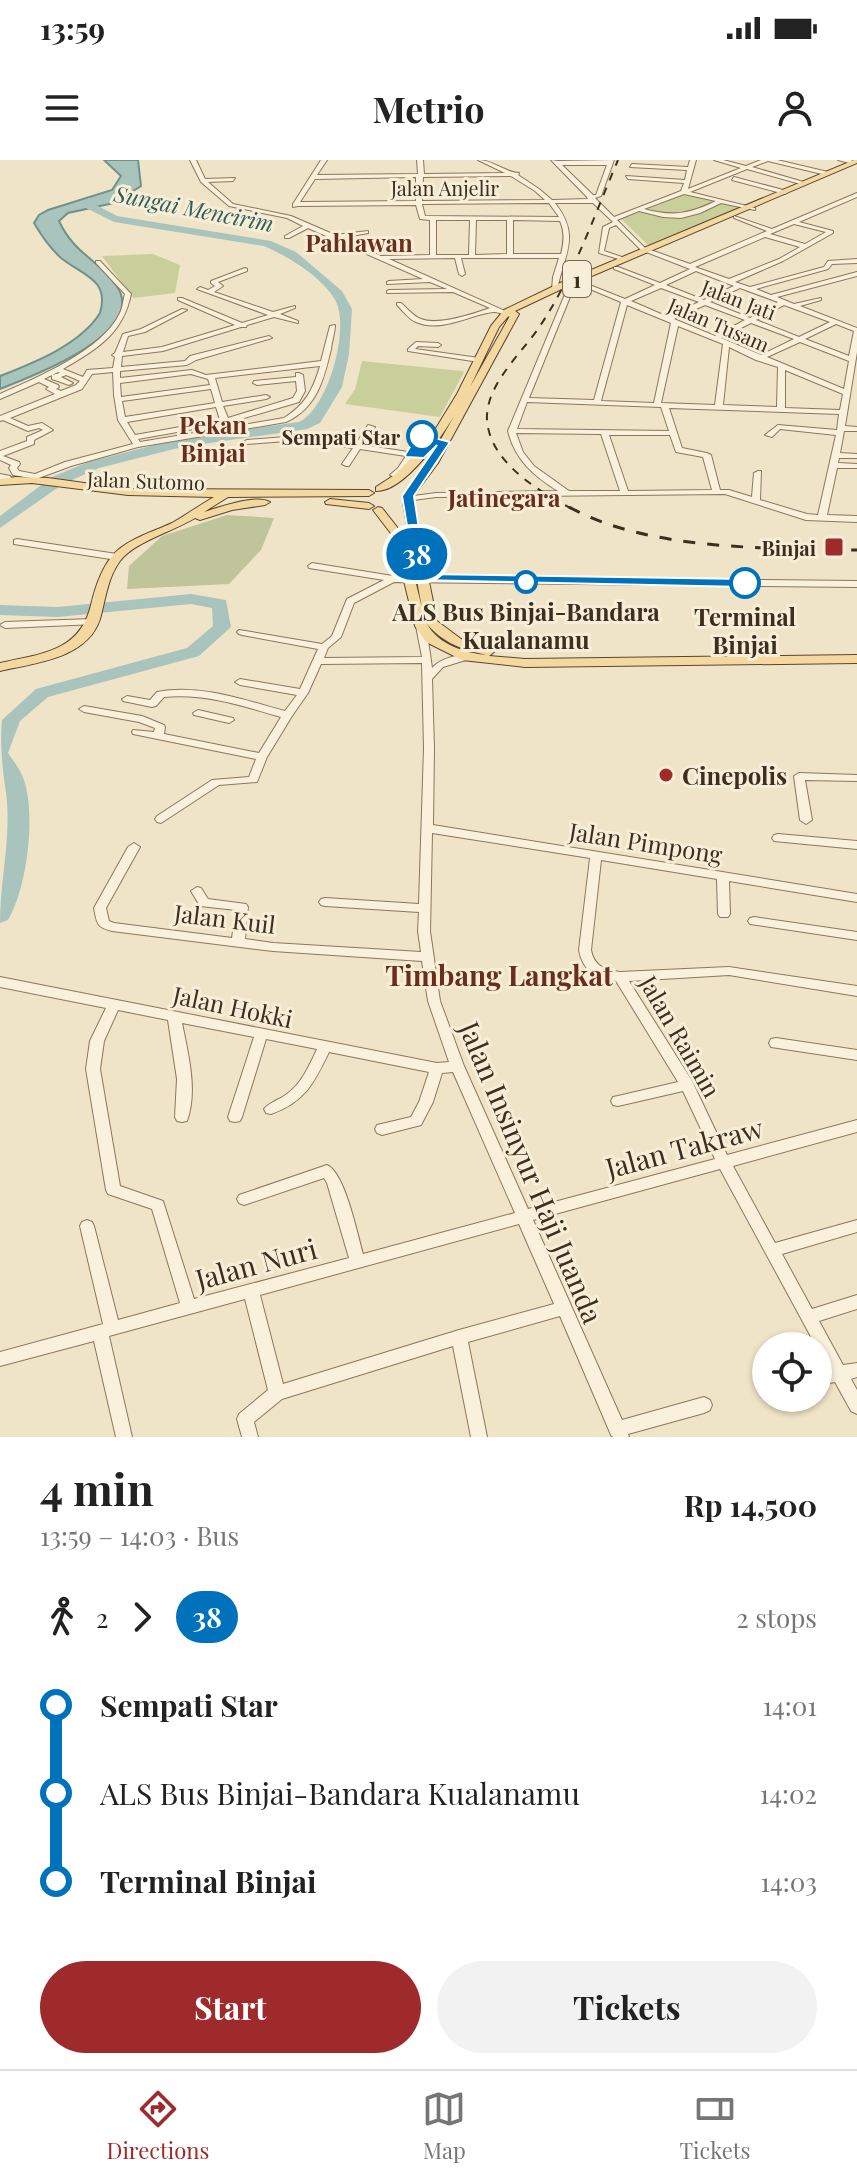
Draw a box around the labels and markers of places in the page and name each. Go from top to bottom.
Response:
marker: Sempati Star [407,421,437,451]
place label: Sempati Star [281,423,401,450]
place label: Binjai [761,534,816,561]
marker: Binjai [823,536,845,558]
marker: Terminal Binjai [730,568,760,598]
marker: ALS Bus Binjai-Bandara Kualanamu [515,571,537,593]
place label: ALS Bus Binjai-Bandara Kualanamu [391,595,660,655]
place label: Terminal Binjai [694,600,797,660]
place label: Cinepolis [682,759,787,791]
marker: Cinepolis [657,766,675,784]

